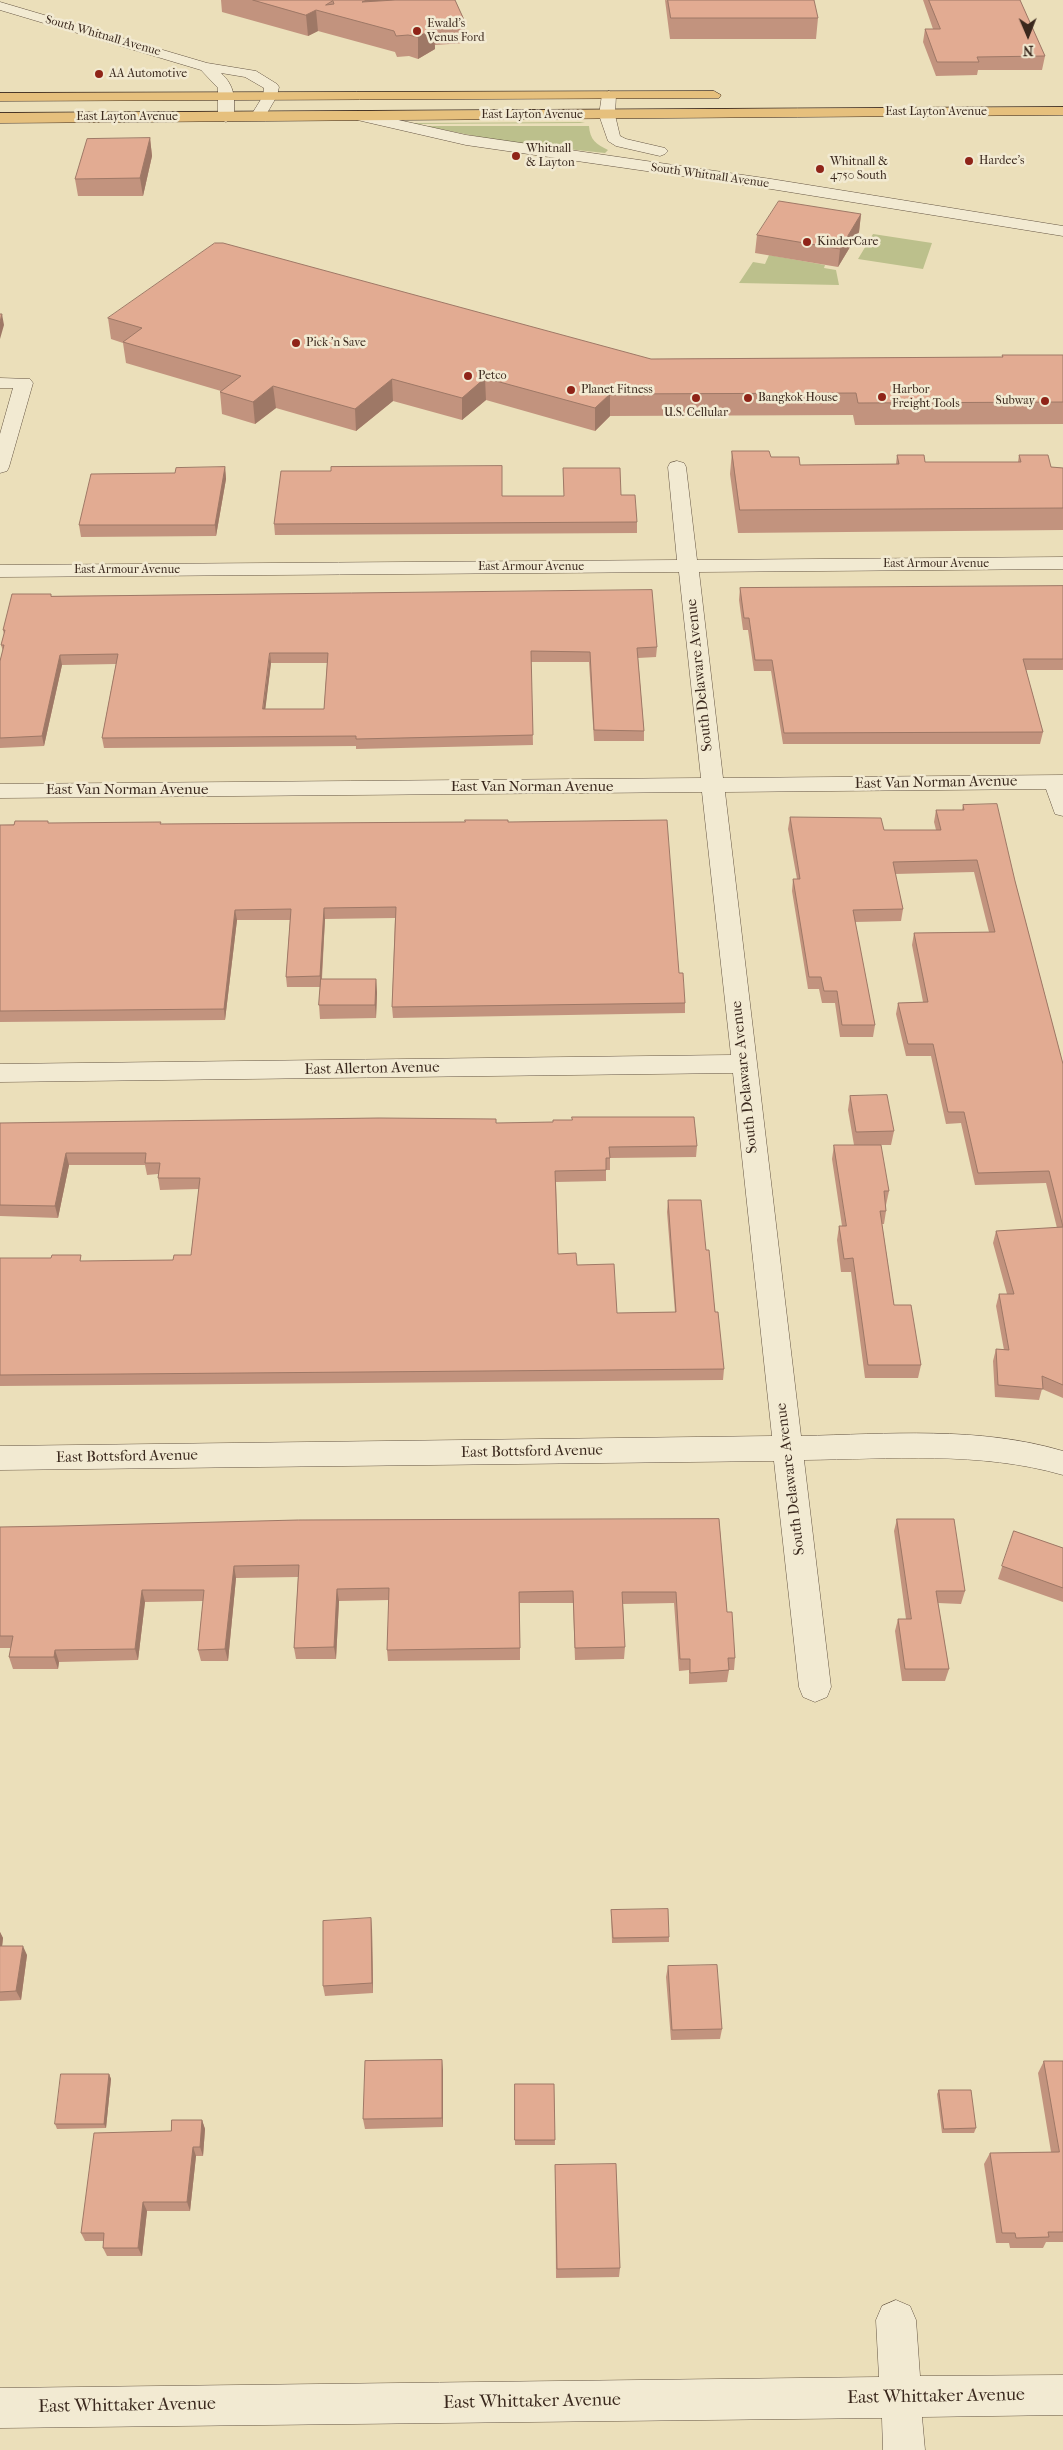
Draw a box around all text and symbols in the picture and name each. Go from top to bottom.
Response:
north arrow [1003,10,1053,60]
street label: South Whitnall Avenue [44,13,162,59]
place label: Ewald's Venus Ford [427,17,485,45]
marker: Ewald's Venus Ford [411,25,423,37]
text: N [1023,42,1034,59]
place label: AA Automotive [109,67,187,81]
marker: AA Automotive [93,68,105,80]
street label: East Layton Avenue [885,105,987,119]
street label: East Layton Avenue [481,108,583,122]
street label: East Layton Avenue [76,110,178,124]
place label: Whitnall & Layton [526,142,575,170]
marker: Whitnall & Layton [510,150,522,162]
place label: Hardee's [979,154,1024,168]
place label: Whitnall & 4750 South [830,155,888,183]
marker: Hardee's [963,155,975,167]
street label: South Whitnall Avenue [650,161,770,191]
marker: Whitnall & 4750 South [814,163,826,175]
place label: KinderCare [817,235,878,249]
marker: KinderCare [801,236,813,248]
place label: Pick 'n Save [306,336,366,350]
marker: Pick 'n Save [290,337,302,349]
place label: Petco [478,369,507,383]
marker: Petco [462,370,474,382]
place label: Planet Fitness [581,383,653,397]
place label: Harbor Freight Tools [892,383,960,411]
marker: Planet Fitness [565,384,577,396]
place label: Bangkok House [758,391,838,405]
marker: Harbor Freight Tools [876,391,888,403]
marker: U.S. Cellular [690,392,702,404]
marker: Bangkok House [742,392,754,404]
place label: Subway [996,394,1035,408]
marker: Subway [1039,395,1051,407]
place label: U.S. Cellular [664,406,728,420]
street label: East Armour Avenue [883,557,989,571]
street label: East Armour Avenue [478,560,584,574]
street label: East Armour Avenue [74,563,180,577]
street label: South Delaware Avenue [683,598,717,752]
street label: East Van Norman Avenue [855,773,1017,793]
street label: East Van Norman Avenue [451,778,613,796]
street label: East Van Norman Avenue [46,781,208,799]
street label: South Delaware Avenue [728,1000,762,1154]
street label: East Allerton Avenue [304,1059,440,1079]
street label: South Delaware Avenue [773,1402,809,1556]
street label: East Bottsford Avenue [461,1442,603,1462]
street label: East Bottsford Avenue [56,1447,198,1467]
street label: East Whittaker Avenue [847,2385,1025,2409]
street label: East Whittaker Avenue [443,2390,621,2414]
street label: East Whittaker Avenue [38,2394,216,2418]

